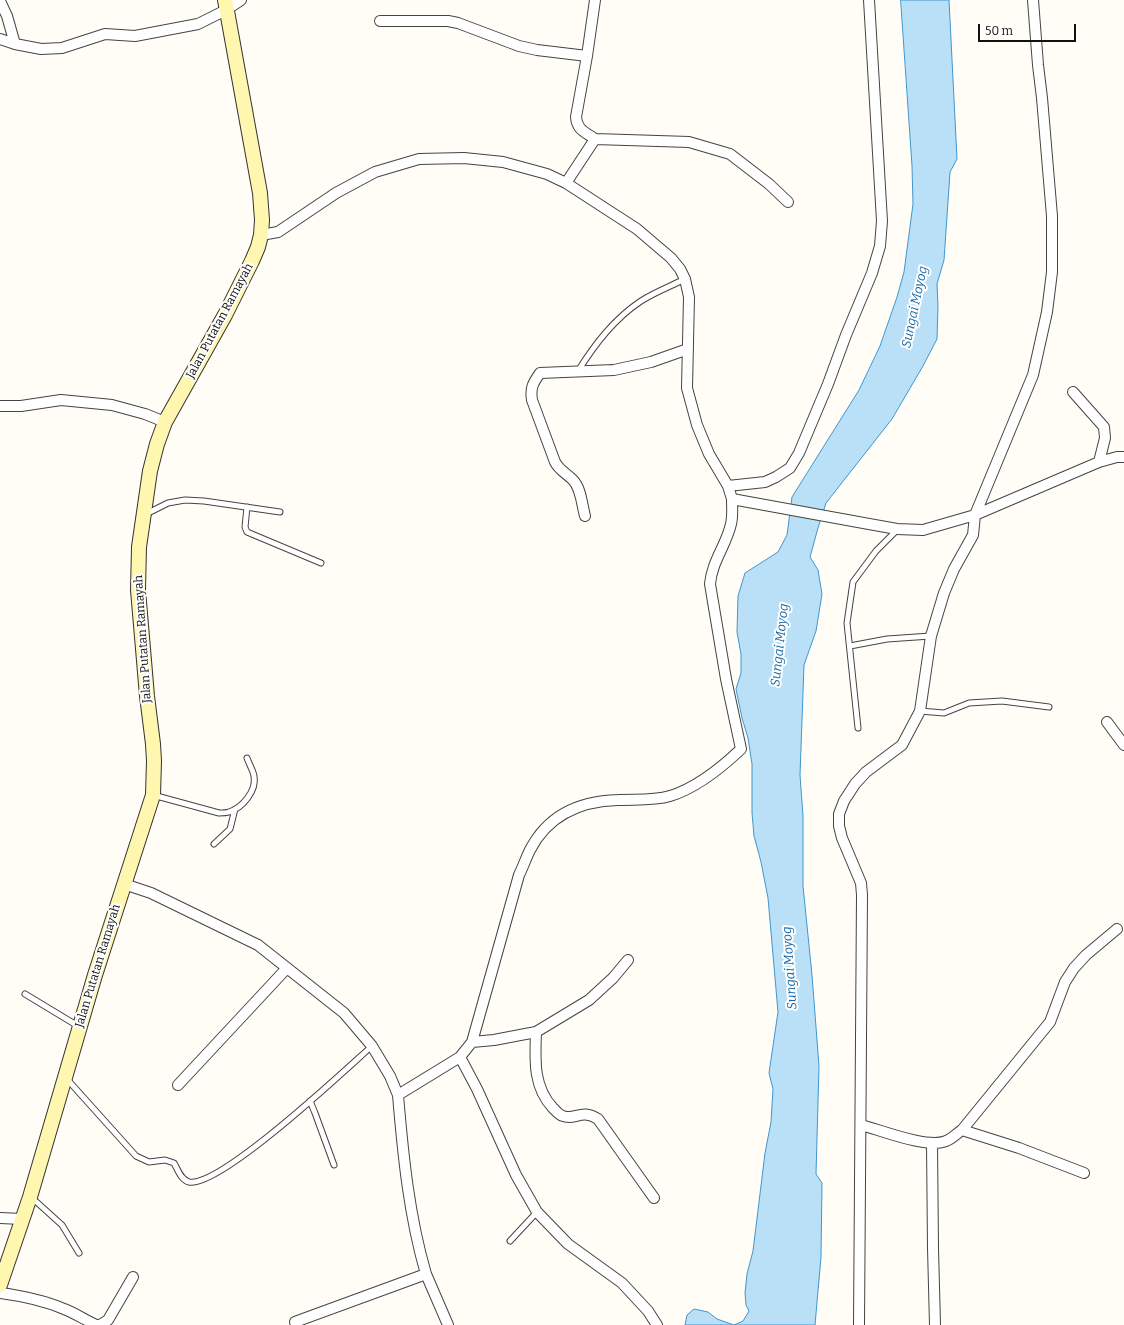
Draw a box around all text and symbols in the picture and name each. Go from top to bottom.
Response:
scale bar [980,16,1078,42]
text: 50 m [985,24,1013,38]
street label: Jalan Putatan Ramayah [184,261,256,381]
water label: Sungai Moyog [899,265,931,349]
street label: Jalan Putatan Ramayah [131,575,155,703]
water label: Sungai Moyog [768,603,792,687]
street label: Jalan Putatan Ramayah [72,903,124,1029]
water label: Sungai Moyog [779,926,801,1010]

